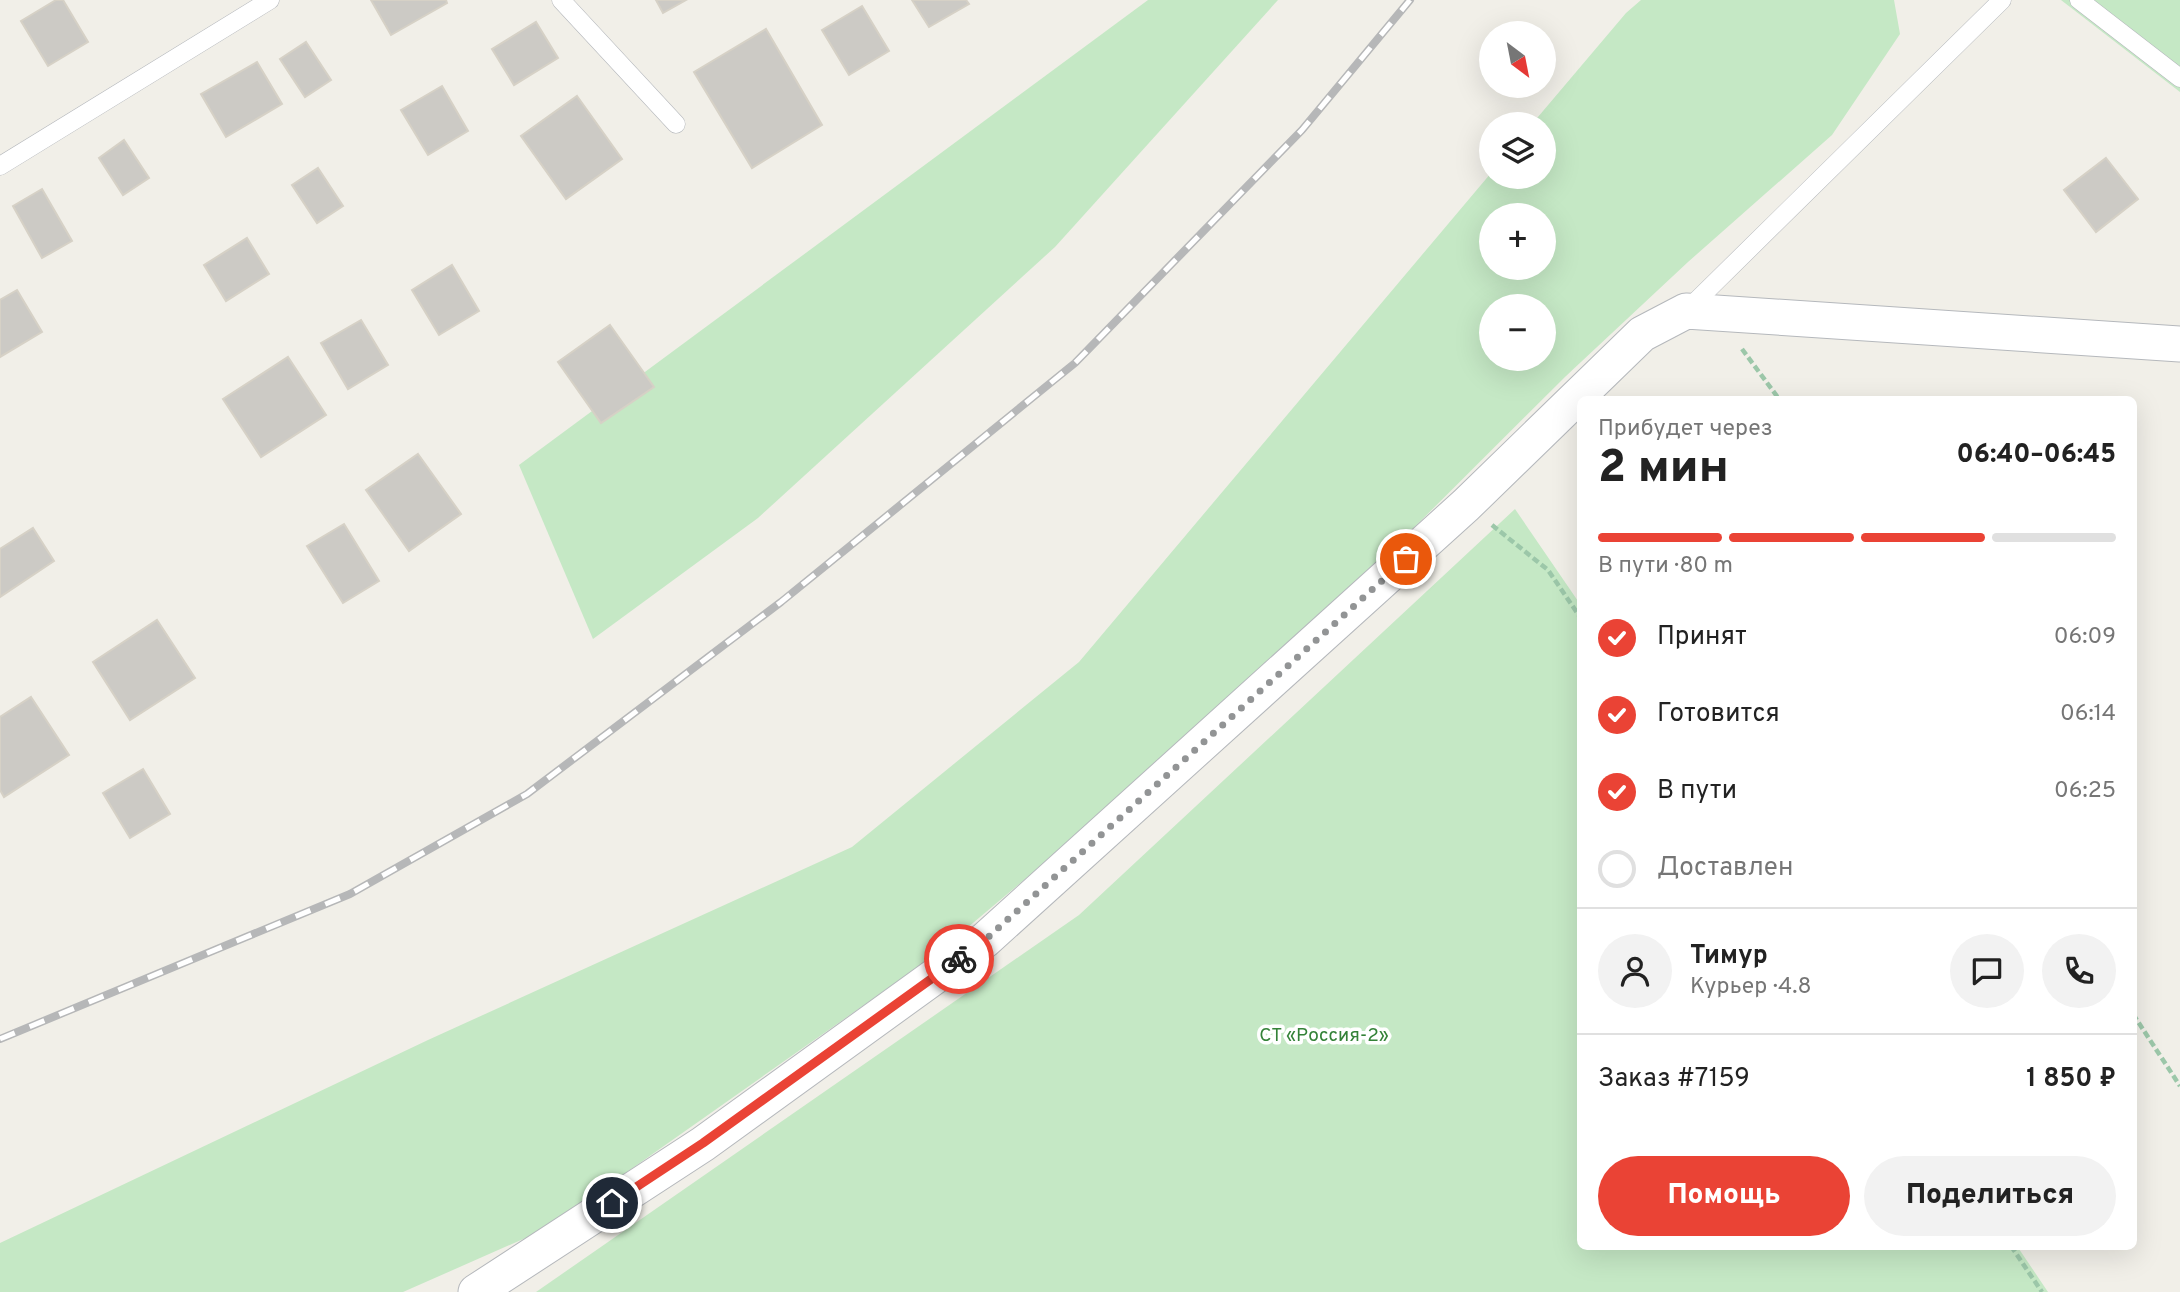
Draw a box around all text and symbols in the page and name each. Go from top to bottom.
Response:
north arrow [1479,21,1556,98]
map controls [1479,21,1556,371]
button: layers [1479,112,1556,189]
button: + [1479,203,1556,280]
button: − [1479,294,1556,371]
text: Прибудет через [1598,415,1773,444]
text: 06:40–06:45 [1957,439,2116,472]
text: 2 мин [1598,440,1729,499]
pin [1376,529,1436,589]
icon: bag [1387,540,1425,578]
text: В пути · 80 m [1598,552,1733,581]
icon: check [1598,619,1636,657]
text: Принят [1657,621,1747,654]
text: 06:09 [2054,623,2116,652]
icon: check [1598,696,1636,734]
text: Готовится [1657,698,1780,731]
text: 06:14 [2060,700,2116,729]
icon: check [1598,773,1636,811]
text: В пути [1657,775,1737,808]
text: 06:25 [2054,777,2116,806]
text: Доставлен [1657,852,1793,885]
courier [924,924,994,994]
button: person [1598,934,1672,1008]
button: chat [1950,934,2024,1008]
button: phone [2042,934,2116,1008]
icon: bike [940,940,978,978]
text: Тимур [1690,940,1768,973]
text: Курьер · 4.8 [1690,973,1812,1002]
park label: СТ «Россия-2» [1259,1024,1389,1048]
text: Заказ #7159 [1598,1063,1750,1096]
text: 1 850 ₽ [2026,1063,2116,1096]
button: Помощь [1598,1156,1850,1236]
button: Поделиться [1864,1156,2116,1236]
pin [582,1173,642,1233]
icon: home [593,1184,631,1222]

